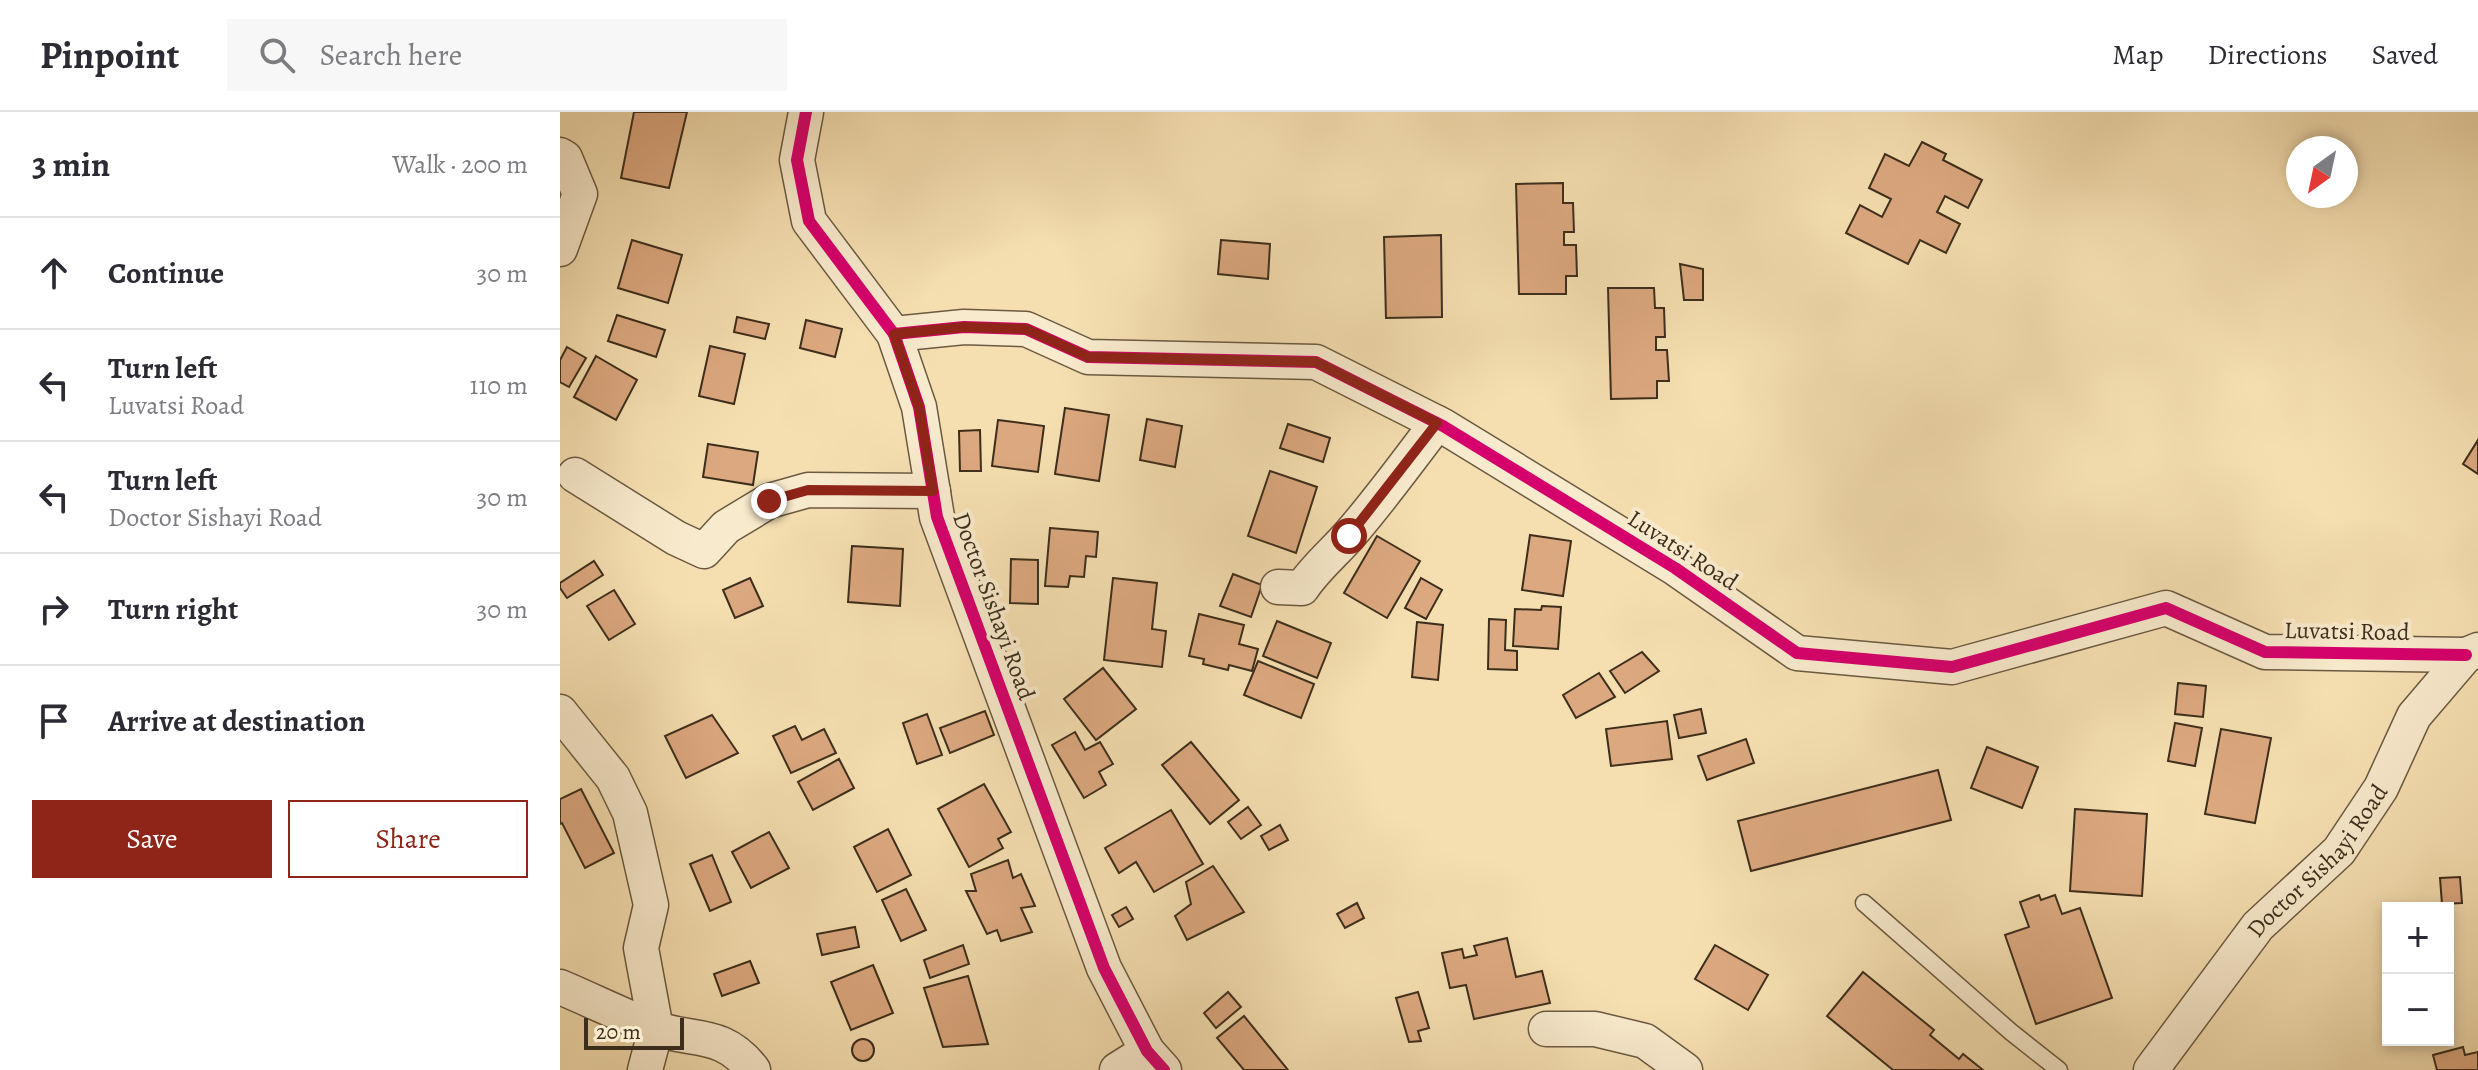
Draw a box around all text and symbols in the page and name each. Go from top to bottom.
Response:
search box [227,19,787,91]
text: Pinpoint [40,29,179,81]
icon: search [255,33,299,77]
text: Search here [319,35,462,75]
text: Map [2112,36,2163,74]
text: Directions [2207,36,2328,74]
text: Saved [2372,36,2438,74]
north arrow [2286,136,2358,208]
text: 3 min [32,141,110,188]
text: Walk · 200 m [392,147,528,182]
icon: ahead [32,251,76,295]
text: Continue [108,253,224,293]
text: 30 m [477,256,528,291]
text: Turn left [108,348,217,388]
icon: left [32,363,76,407]
text: 110 m [470,368,528,403]
text: Luvatsi Road [108,388,244,423]
text: Turn left [108,460,217,500]
icon: left [32,475,76,519]
text: 30 m [477,480,528,515]
route end [751,483,787,519]
text: Doctor Sishayi Road [108,500,322,535]
street label: Luvatsi Road [1622,502,1745,598]
street label: Doctor Sishayi Road [945,508,1043,704]
route start [1331,518,1367,554]
icon: right [32,587,76,631]
text: Turn right [108,589,238,629]
text: 30 m [477,592,528,627]
street label: Luvatsi Road [2284,614,2410,648]
icon: arrive [32,699,76,743]
text: Arrive at destination [108,701,365,741]
street label: Doctor Sishayi Road [2239,778,2395,944]
button: Save [32,800,272,878]
button: Share [288,800,528,878]
map controls [2382,902,2454,1046]
button: + [2382,902,2454,974]
button: − [2382,974,2454,1046]
scale bar [584,1014,684,1050]
text: 20 m [596,1017,641,1047]

